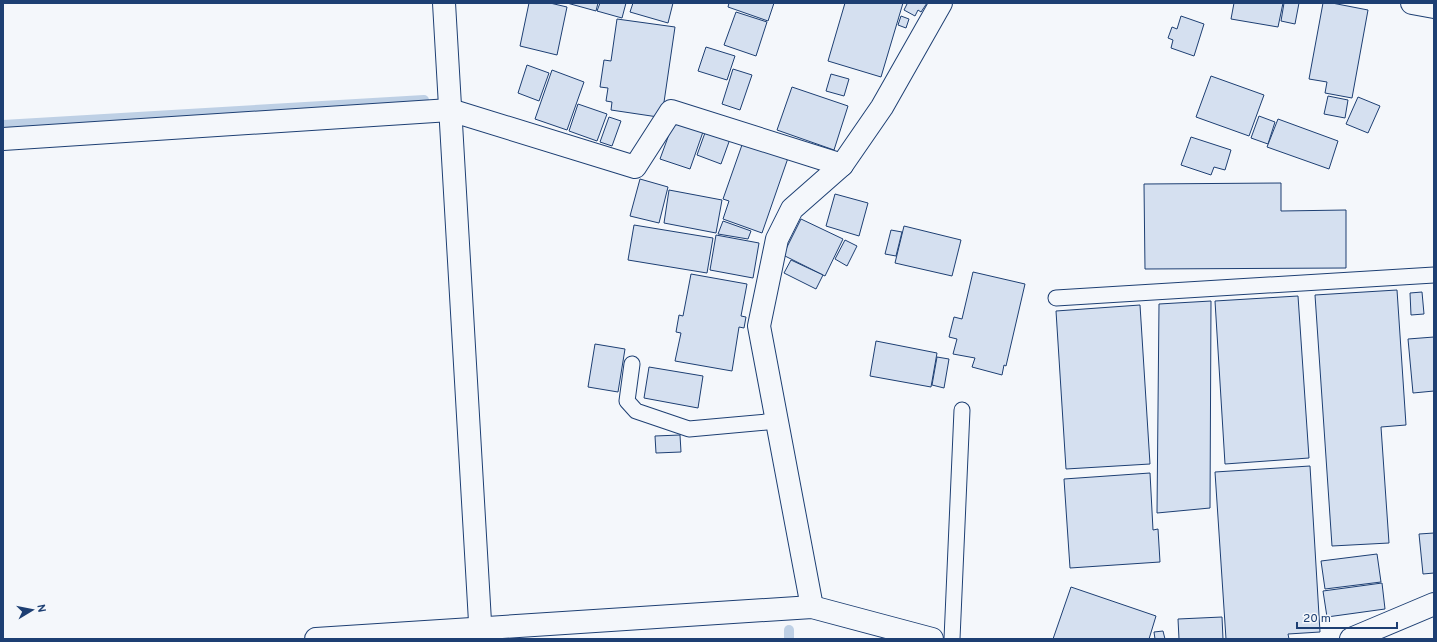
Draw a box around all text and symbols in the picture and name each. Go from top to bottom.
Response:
north arrow [12,590,52,630]
text: N [33,603,48,614]
scale bar [1297,604,1397,630]
text: 20 m [1303,611,1331,627]

